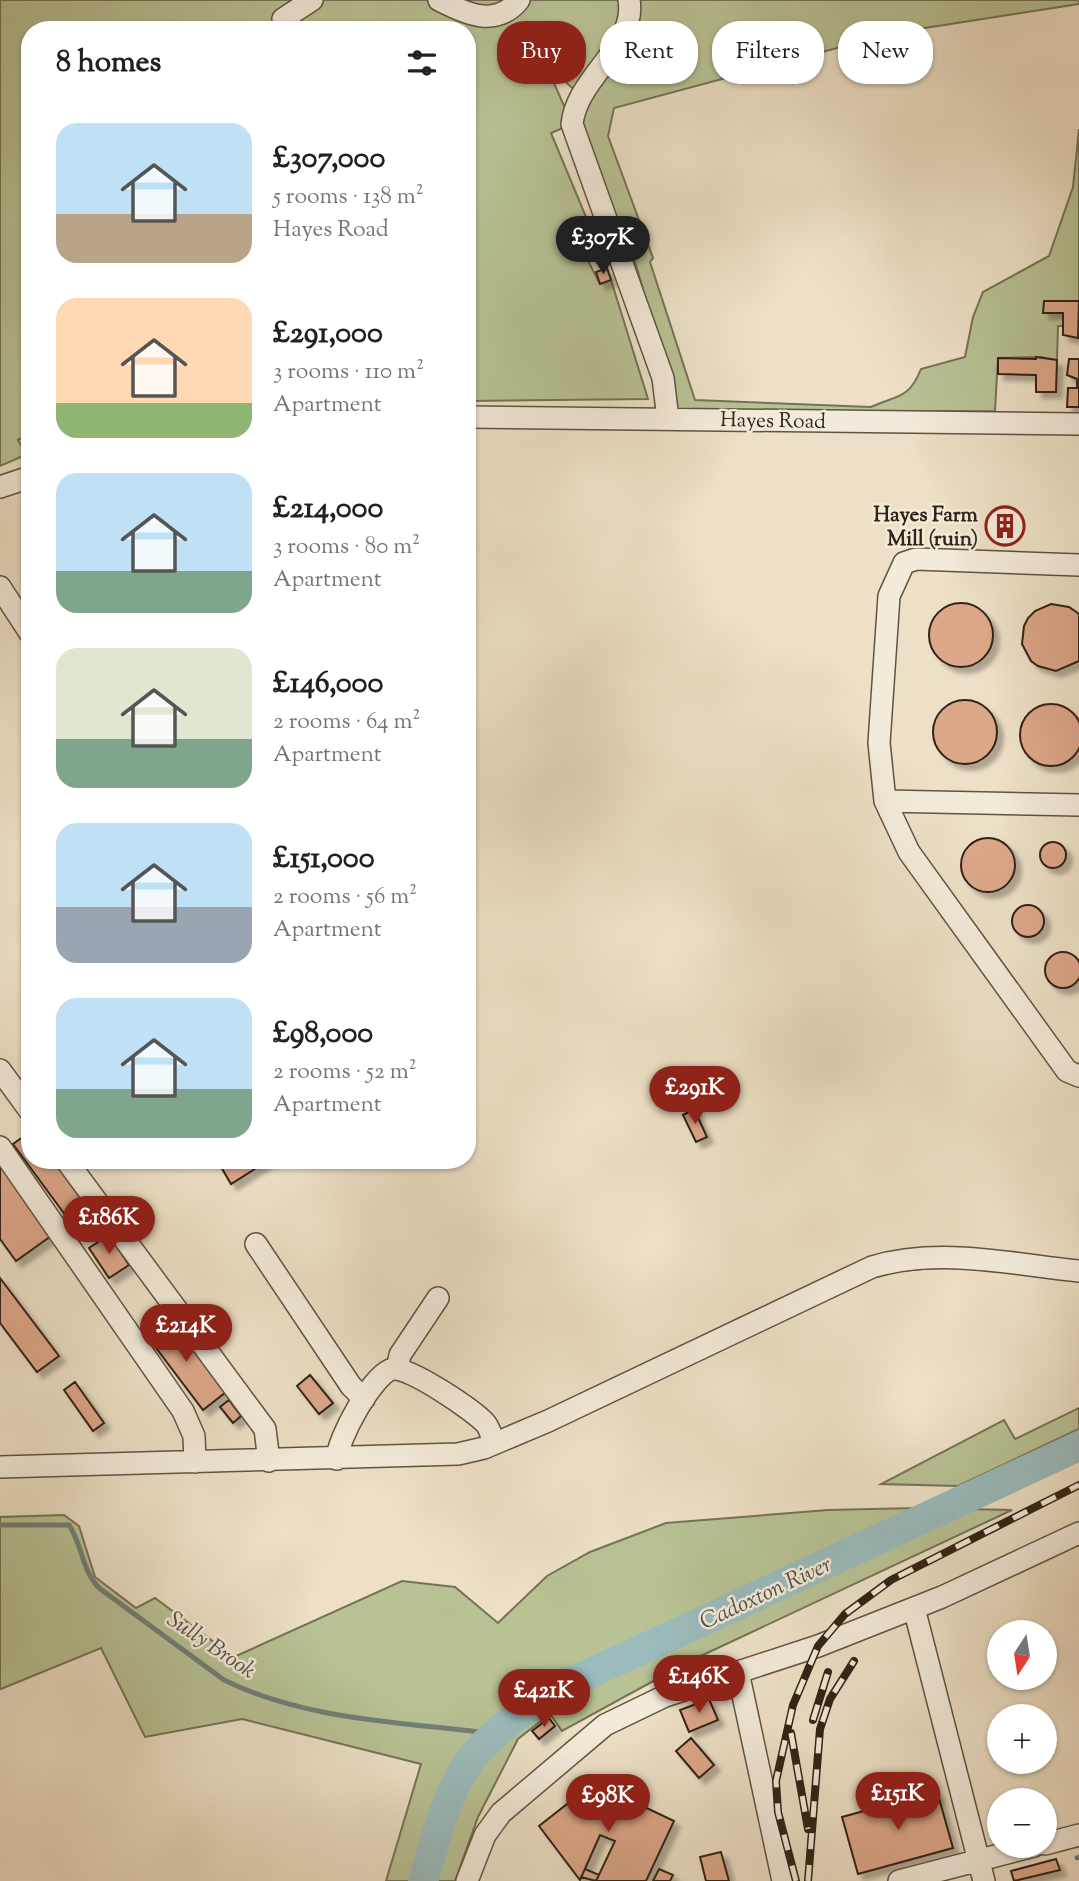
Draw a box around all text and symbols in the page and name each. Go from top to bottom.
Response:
chip: Buy [497,21,586,84]
chip: Rent [600,21,698,84]
chip: Filters [712,21,824,84]
chip: New [838,21,933,84]
text: 8 homes [56,42,161,85]
icon: filters [403,44,441,82]
text: £307,000 [273,138,385,181]
icon: home [112,151,196,235]
text: 5 rooms · 138 m² [273,181,424,214]
text: Hayes Road [273,214,389,247]
pin: £307K [554,216,652,276]
text: £307K [572,222,634,255]
text: £291,000 [273,313,383,356]
icon: home [112,326,196,410]
text: 3 rooms · 110 m² [273,356,424,389]
text: Apartment [273,389,382,422]
street label: Hayes Road [720,406,826,438]
text: £214,000 [273,488,383,531]
icon: home [112,501,196,585]
place label: Hayes Farm Mill (ruin) [873,501,979,555]
building icon: Hayes Farm Mill (ruin) [984,505,1026,547]
text: 3 rooms · 80 m² [273,531,420,564]
text: Apartment [273,564,382,597]
text: £146,000 [273,663,383,706]
icon: home [112,676,196,760]
text: 2 rooms · 64 m² [273,706,420,739]
text: Apartment [273,739,382,772]
text: £151,000 [273,838,375,881]
icon: home [112,851,196,935]
text: 2 rooms · 56 m² [273,881,417,914]
text: Apartment [273,914,382,947]
text: £98,000 [273,1013,373,1056]
icon: home [112,1026,196,1110]
text: 2 rooms · 52 m² [273,1056,416,1089]
pin: £291K [646,1066,744,1126]
text: £291K [665,1072,725,1105]
text: Apartment [273,1089,382,1122]
pin: £186K [60,1196,158,1256]
text: £186K [79,1202,139,1235]
pin: £214K [137,1304,235,1364]
text: £214K [156,1310,216,1343]
water label: Cadoxton River [695,1549,837,1639]
water label: Sully Brook [160,1604,262,1688]
north arrow [987,1620,1057,1690]
map controls [987,1620,1057,1858]
pin: £146K [650,1656,748,1715]
text: £146K [669,1661,729,1694]
pin: £421K [495,1670,593,1729]
text: £421K [514,1675,574,1708]
button: + [987,1704,1057,1774]
pin: £151K [849,1772,947,1832]
pin: £98K [567,1774,649,1834]
text: £151K [872,1778,924,1811]
text: £98K [582,1780,634,1813]
button: − [987,1788,1057,1858]

